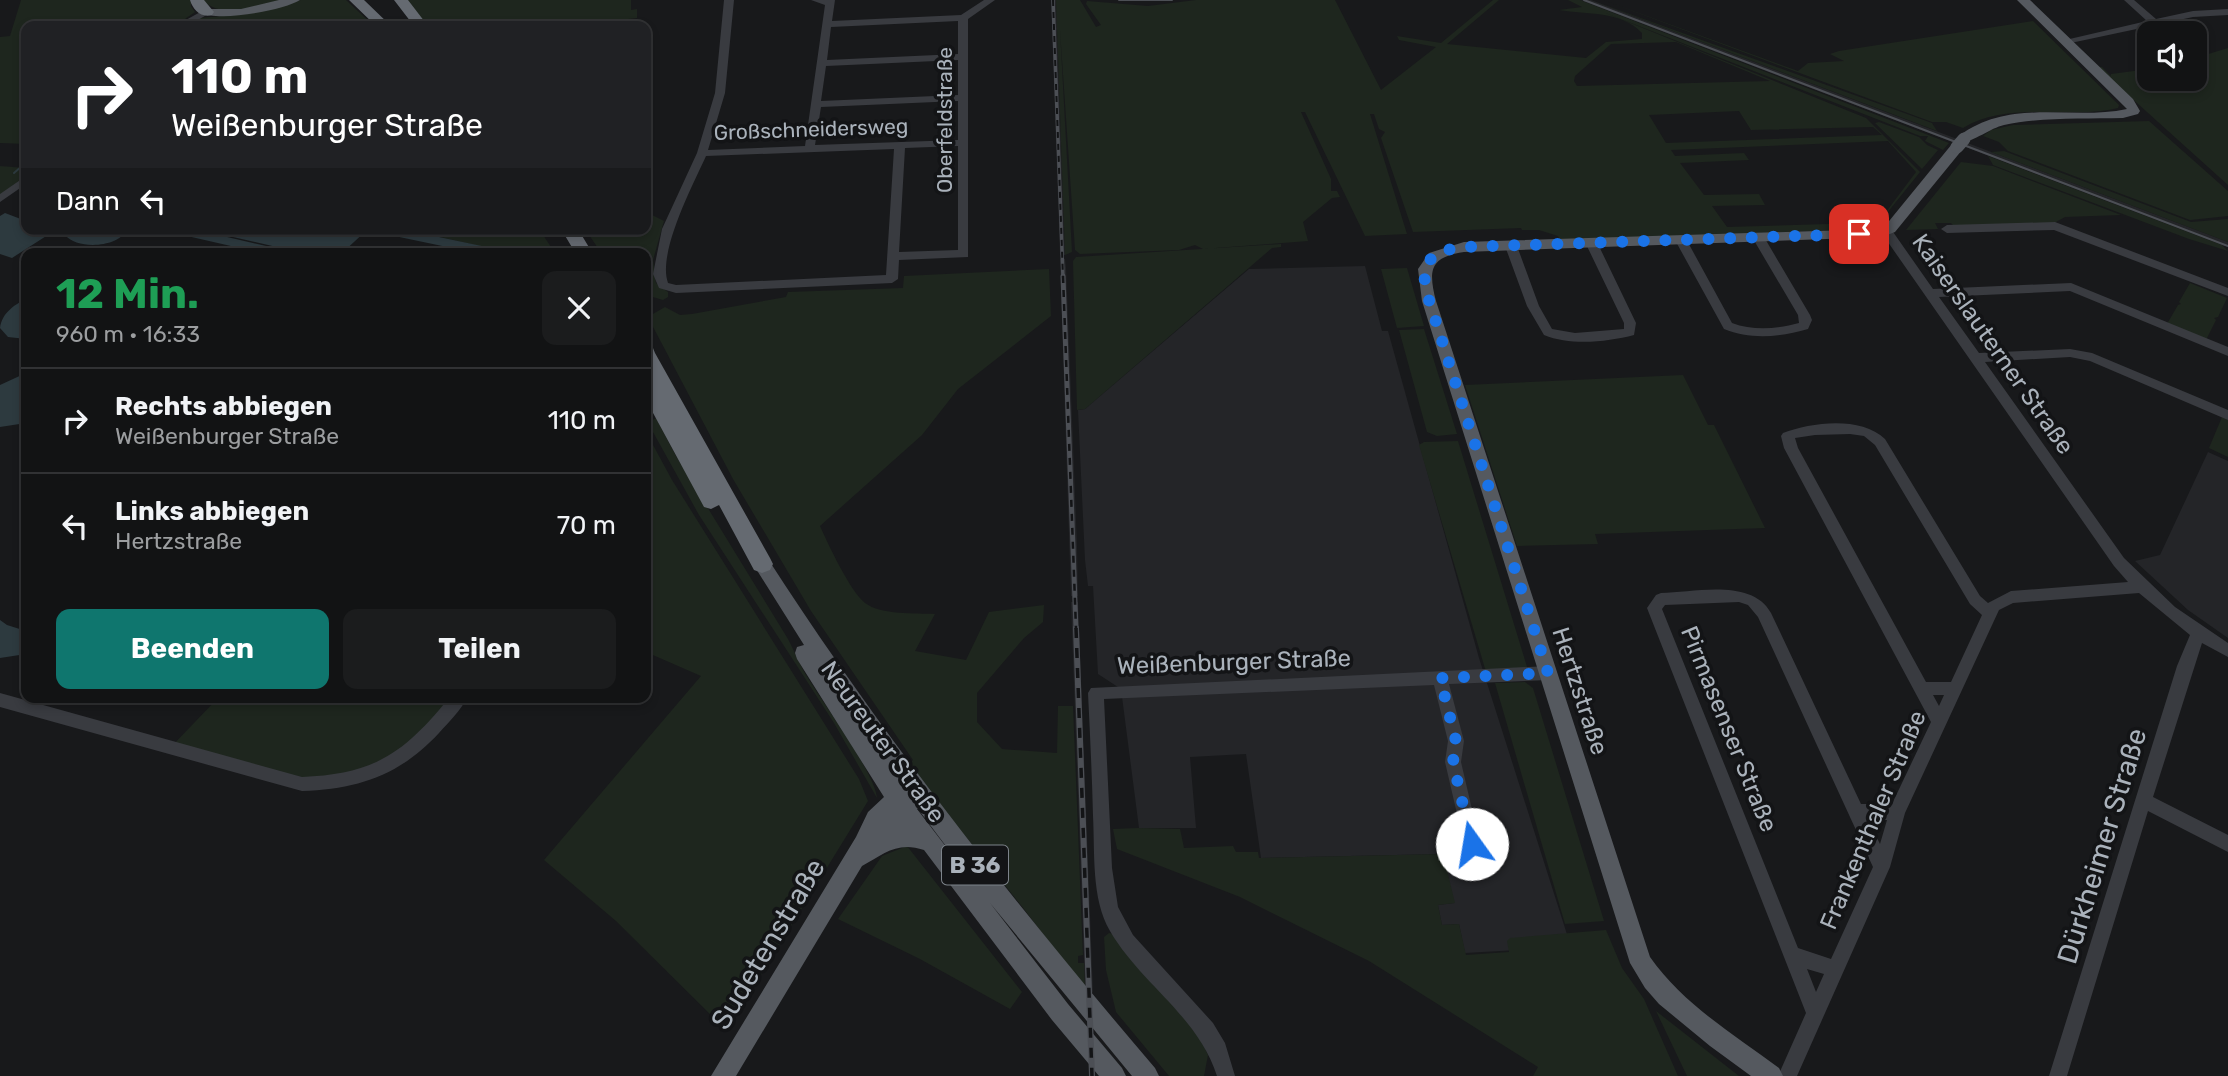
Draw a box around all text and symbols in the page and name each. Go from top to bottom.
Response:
map controls [2137,21,2207,91]
button: sound [2137,21,2207,91]
text: 110 m [171,47,308,105]
street label: Oberfeldstraße [932,47,957,193]
icon: right [56,49,147,140]
text: Weißenburger Straße [171,106,483,144]
street label: Großschneidersweg [713,113,909,145]
icon: left [134,182,172,220]
text: Dann [56,186,120,217]
pin [1829,204,1889,264]
icon: arrive [1840,215,1878,253]
street label: Kaiserslauterner Straße [1906,229,2080,459]
text: 12 Min. [56,269,199,319]
button: close [542,271,616,345]
text: 960 m · 16:33 [56,320,200,348]
text: Rechts abbiegen [115,391,332,422]
icon: right [56,402,94,440]
text: 110 m [548,405,616,436]
text: Weißenburger Straße [115,422,339,450]
text: Links abbiegen [115,496,309,527]
icon: left [56,507,94,545]
text: 70 m [557,510,616,541]
text: Hertzstraße [115,527,242,555]
button: Beenden [56,609,329,689]
button: Teilen [343,609,616,689]
street label: Pirmasenser Straße [1675,622,1783,836]
street label: Hertzstraße [1546,624,1614,758]
street label: Weißenburger Straße [1117,644,1351,680]
street label: Neureuter Straße [815,656,951,828]
street label: Frankenthaler Straße [1814,706,1932,934]
street label: Dürkheimer Straße [2050,724,2154,968]
position arrow [1435,807,1509,881]
road number: B 36 [942,846,1008,884]
street label: Sudetenstraße [704,853,832,1035]

